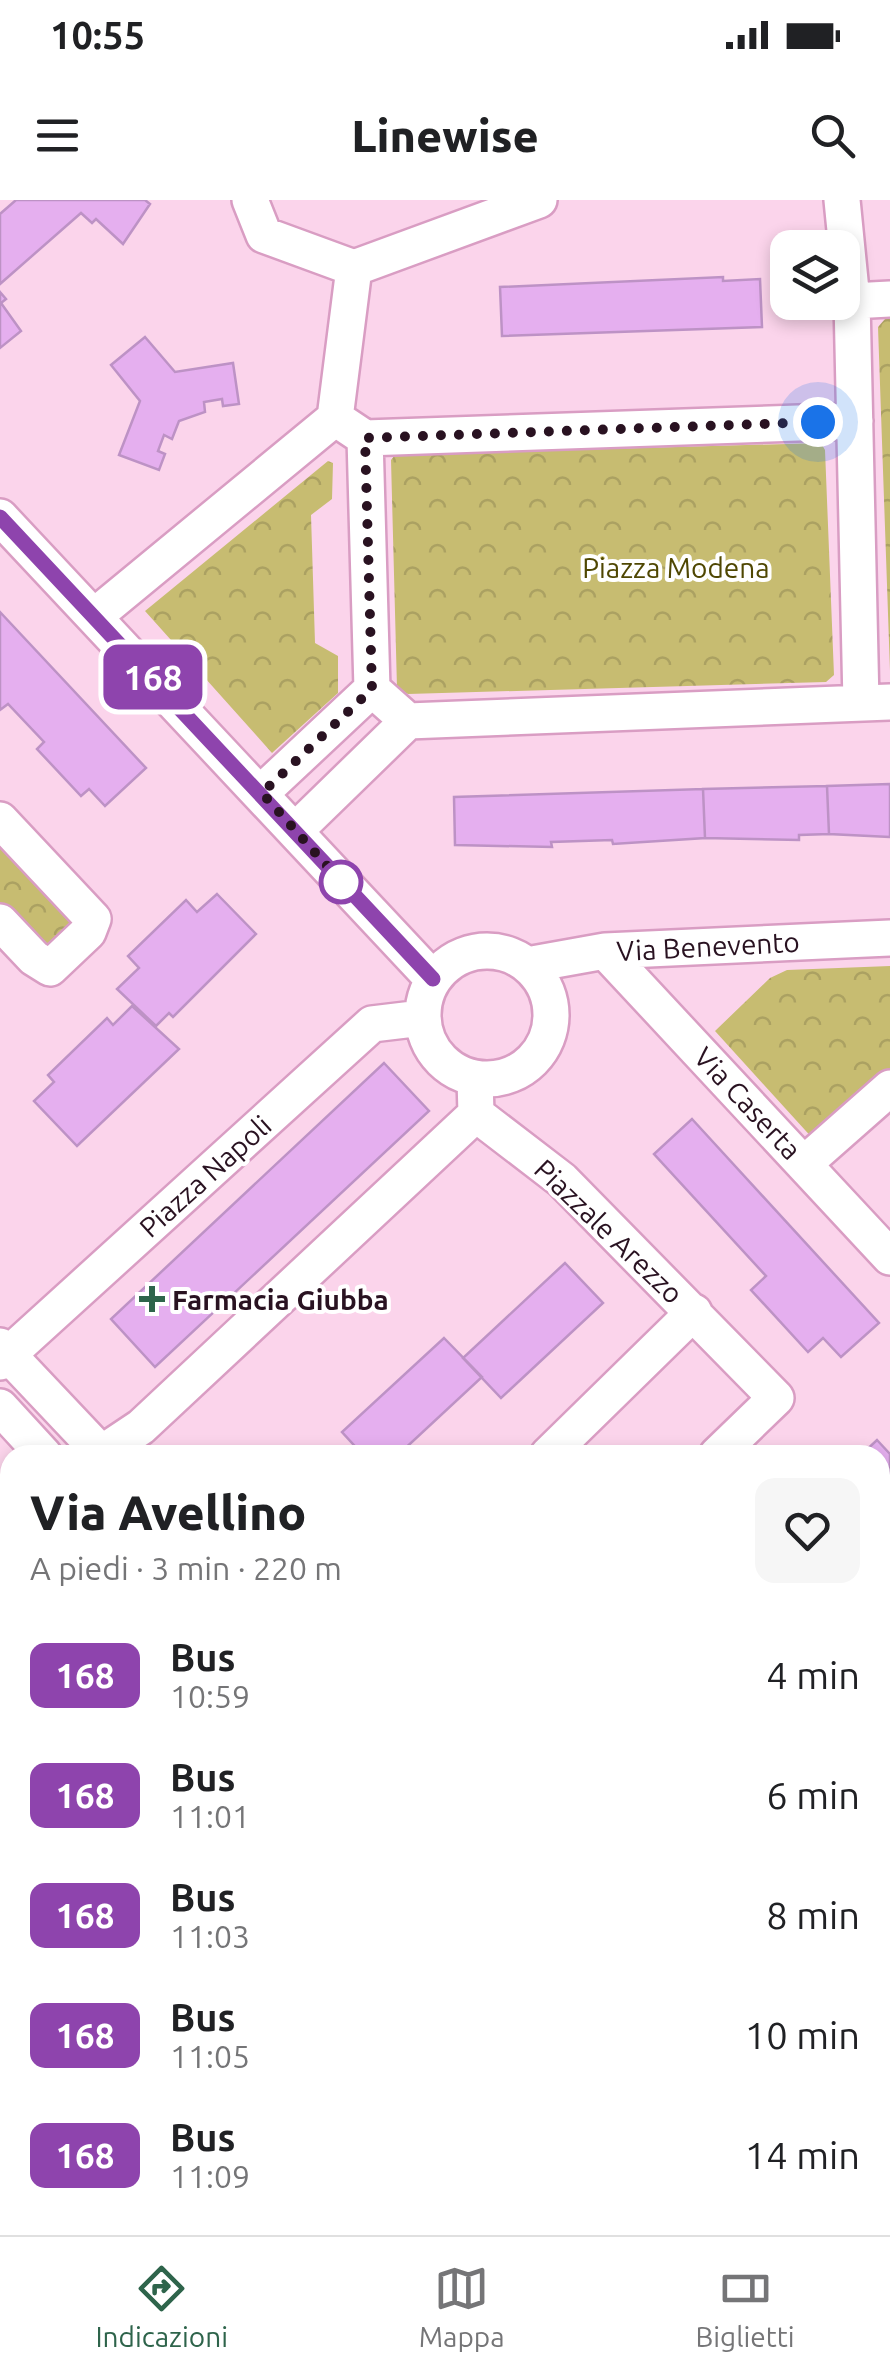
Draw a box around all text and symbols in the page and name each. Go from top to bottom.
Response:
text: 10:55 [50,14,145,56]
icon: menu [30,108,85,163]
icon: search [805,108,860,163]
text: Linewise [351,110,539,161]
map controls [770,230,860,320]
button: layers [770,230,860,320]
your location [793,397,843,447]
park label: Piazza Modena [582,552,770,583]
line badge: 168 [96,644,210,710]
text: 168 [123,657,183,697]
unlabelled marker [320,861,362,903]
street label: Via Benevento [616,926,800,966]
street label: Via Caserta [688,1041,808,1165]
street label: Piazza Napoli [133,1109,277,1243]
street label: Piazzale Arezzo [529,1153,689,1309]
place label: Farmacia Giubba [172,1284,389,1315]
marker: Farmacia Giubba [141,1288,163,1310]
button: heart [755,1478,860,1583]
text: Via Avellino [30,1485,306,1539]
text: A piedi · 3 min · 220 m [30,1550,342,1586]
text: Bus [170,1636,235,1678]
text: 4 min [766,1654,860,1696]
text: 168 [55,1655,115,1695]
text: 10:59 [170,1678,250,1714]
text: Bus [170,1756,235,1798]
text: 6 min [766,1774,860,1816]
text: 168 [55,1775,115,1815]
text: 11:01 [170,1798,250,1834]
text: Bus [170,1876,235,1918]
text: 8 min [766,1894,860,1936]
text: 168 [55,1895,115,1935]
text: 11:03 [170,1918,250,1954]
text: Bus [170,1996,235,2038]
text: 10 min [745,2014,860,2056]
text: 168 [55,2015,115,2055]
text: 11:05 [170,2038,250,2074]
text: Bus [170,2116,235,2158]
text: 14 min [745,2134,860,2176]
text: 168 [55,2135,115,2175]
text: 11:09 [170,2158,250,2194]
tab: Indicazioni [95,2261,228,2352]
tab: Mappa [419,2261,505,2352]
tab: Biglietti [695,2261,795,2352]

